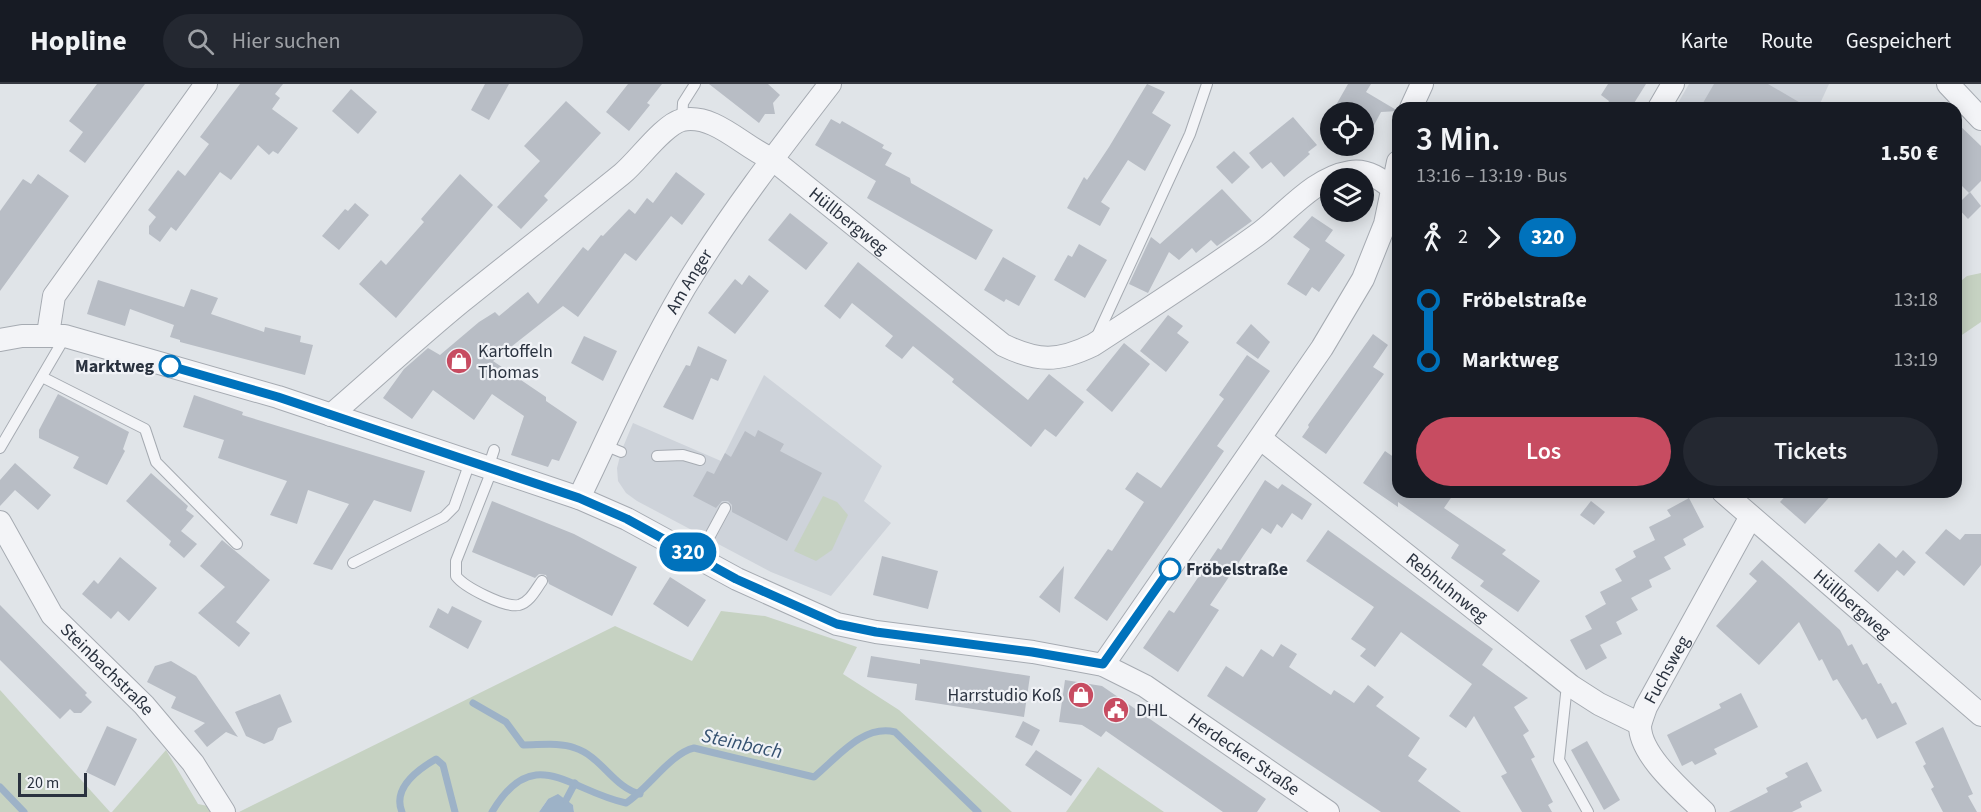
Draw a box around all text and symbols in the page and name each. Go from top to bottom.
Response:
search box [163,14,583,68]
text: Hopline [30,21,127,61]
icon: search [184,25,217,58]
text: Hier suchen [232,25,341,57]
text: Karte [1681,26,1728,56]
text: Route [1761,26,1813,56]
text: Gespeichert [1846,26,1951,56]
map controls [1320,102,1374,222]
button: locate [1320,102,1374,156]
text: 3 Min. [1416,116,1500,163]
text: 1.50 € [1881,137,1938,169]
text: 13:16 – 13:19 · Bus [1416,162,1567,190]
button: layers [1320,168,1374,222]
street label: Hüllbergweg [804,181,894,260]
icon: walk [1416,221,1449,254]
icon: forward [1477,221,1510,254]
text: 320 [1531,222,1564,252]
text: 2 [1458,223,1468,251]
street label: Am Anger [660,243,719,318]
text: Fröbelstraße [1462,284,1587,316]
text: 13:18 [1893,286,1938,314]
place label: Kartoffeln Thomas [478,339,553,385]
text: Marktweg [1462,344,1559,376]
shop icon: Kartoffeln Thomas [444,346,474,376]
text: 13:19 [1893,346,1938,374]
place label: Marktweg [75,354,154,379]
marker: Marktweg [159,355,181,377]
button: Los [1416,417,1671,486]
button: Tickets [1683,417,1938,486]
line badge: 320 [654,532,722,572]
text: 320 [671,537,705,567]
street label: Rebhuhnweg [1401,547,1494,628]
place label: Fröbelstraße [1186,557,1288,582]
marker: Fröbelstraße [1159,558,1181,580]
street label: Hüllbergweg [1808,563,1897,644]
street label: Steinbachstraße [55,617,160,721]
street label: Fuchsweg [1638,631,1695,708]
shop icon: Harrstudio Koß [1066,680,1096,710]
place label: Harrstudio Koß [948,683,1062,708]
public building icon: DHL [1101,695,1131,725]
place label: DHL [1136,698,1168,723]
street label: Herdecker Straße [1183,707,1305,801]
water label: Steinbach [699,722,785,766]
scale bar [18,770,87,798]
text: 20 m [27,772,59,794]

